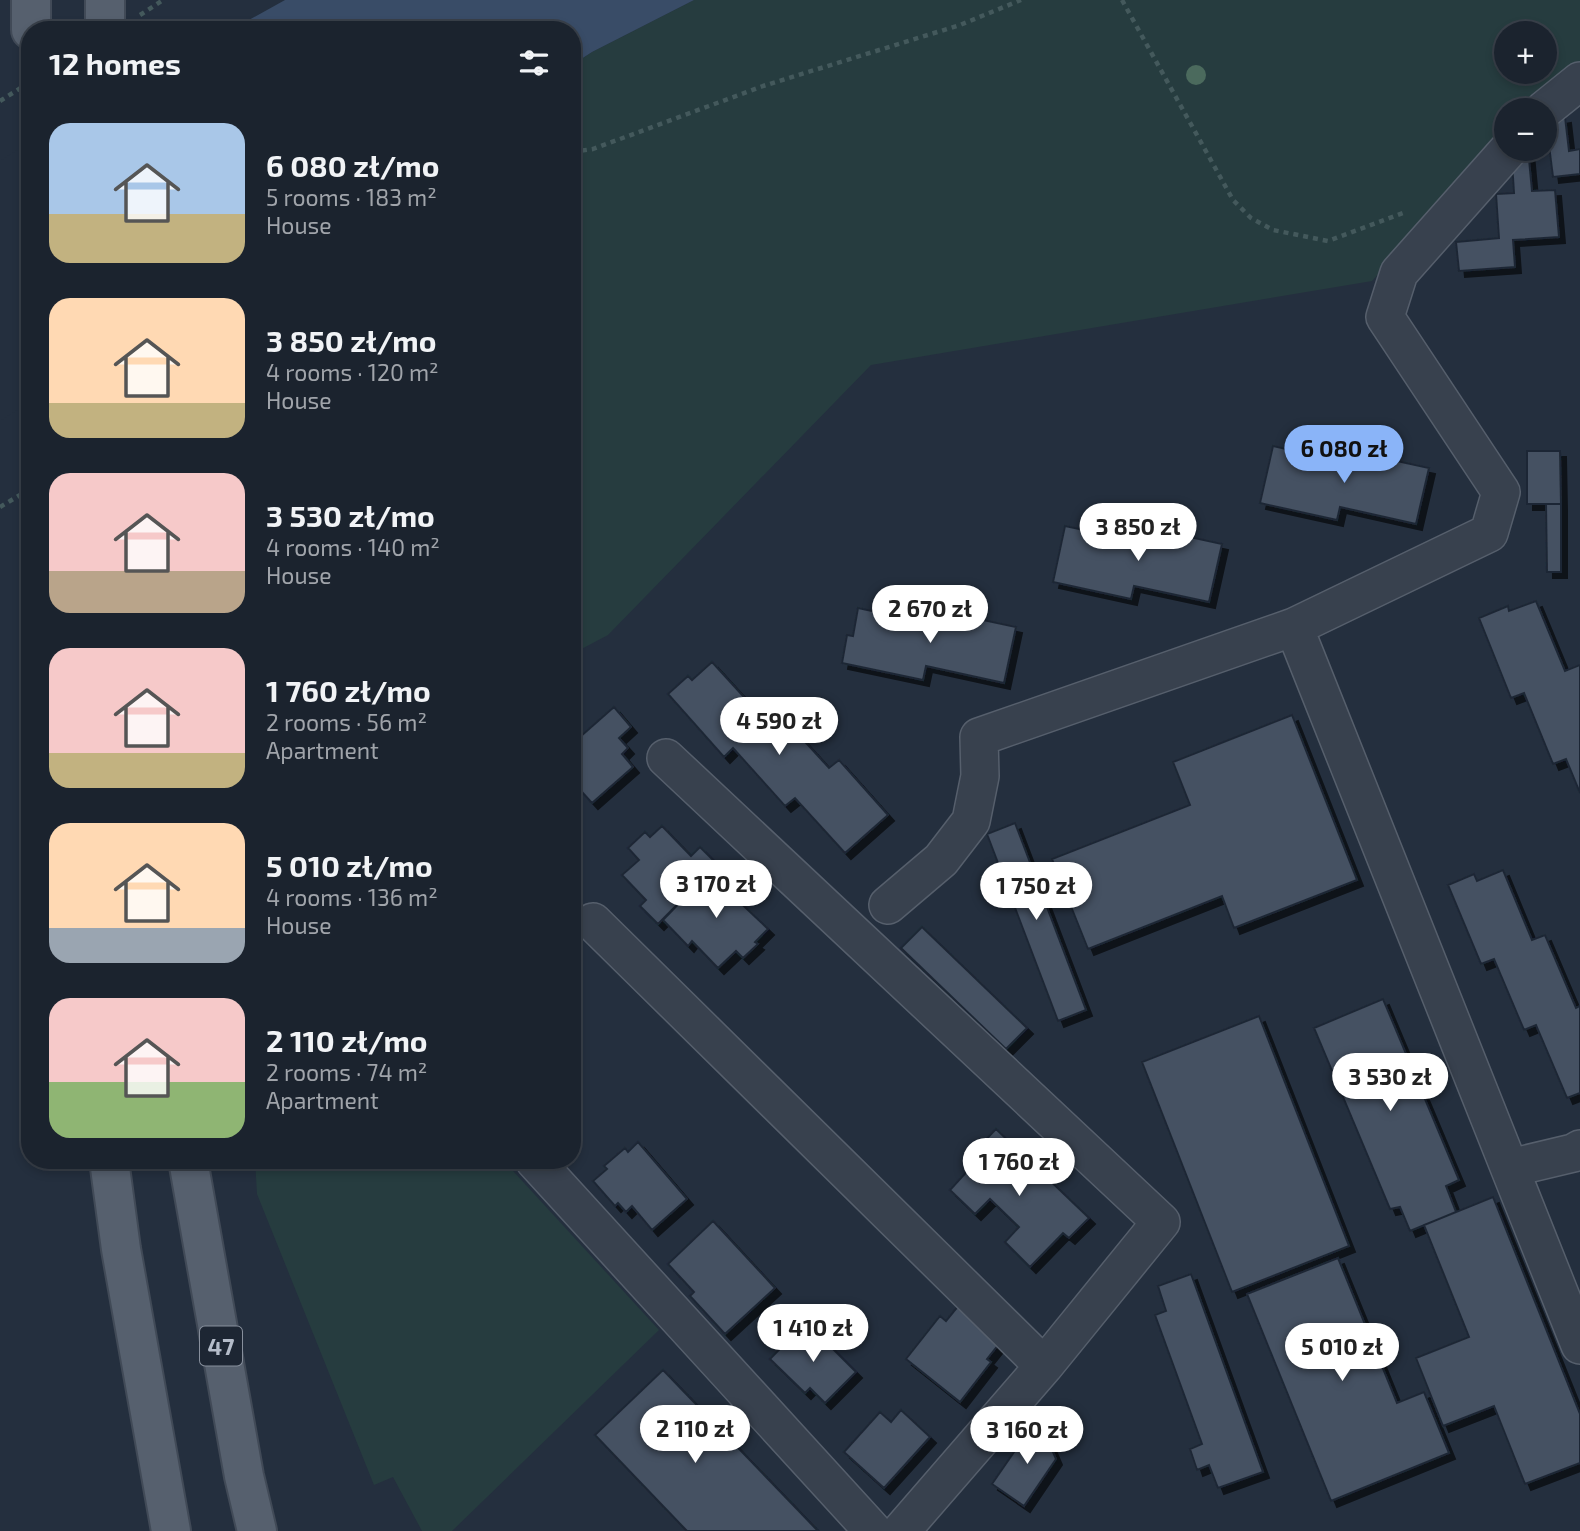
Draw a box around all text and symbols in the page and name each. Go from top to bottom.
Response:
map controls [1494,21,1557,161]
button: + [1494,21,1557,84]
icon: filters [515,44,553,82]
text: 12 homes [49,45,181,81]
button: − [1494,98,1557,161]
text: 6 080 zł/mo [266,147,440,183]
icon: home [105,151,189,235]
text: 5 rooms · 183 m² [266,183,437,211]
text: House [266,211,332,239]
text: 3 850 zł/mo [266,322,436,358]
icon: home [105,326,189,410]
text: 4 rooms · 120 m² [266,358,439,386]
text: House [266,386,332,414]
pin: 6 080 zł [1272,426,1416,485]
text: 6 080 zł [1300,434,1388,462]
text: 3 530 zł/mo [266,497,435,533]
icon: home [105,501,189,585]
pin: 3 850 zł [1066,504,1210,563]
text: 3 850 zł [1096,512,1180,540]
text: 4 rooms · 140 m² [266,533,440,561]
text: House [266,561,332,589]
pin: 2 670 zł [858,586,1002,645]
text: 2 670 zł [888,594,972,622]
text: 1 760 zł/mo [266,672,431,708]
icon: home [105,676,189,760]
pin: 4 590 zł [707,698,851,757]
text: 4 590 zł [736,706,822,734]
text: 2 rooms · 56 m² [266,708,427,736]
text: Apartment [266,736,379,764]
text: 5 010 zł/mo [266,847,433,883]
icon: home [105,851,189,935]
pin: 3 170 zł [644,860,788,920]
pin: 1 750 zł [964,862,1108,922]
text: 3 170 zł [676,869,756,897]
text: 1 750 zł [996,871,1076,899]
text: 4 rooms · 136 m² [266,883,438,911]
text: House [266,911,332,939]
text: 2 110 zł/mo [266,1022,428,1058]
icon: home [105,1026,189,1110]
pin: 3 530 zł [1318,1054,1462,1113]
text: 2 rooms · 74 m² [266,1058,427,1086]
text: 3 530 zł [1348,1062,1432,1090]
text: Apartment [266,1086,379,1114]
pin: 1 760 zł [947,1138,1091,1198]
text: 1 760 zł [979,1147,1059,1175]
pin: 1 410 zł [741,1304,885,1364]
text: 1 410 zł [773,1313,853,1341]
pin: 5 010 zł [1270,1324,1414,1383]
road number: 47 [200,1326,242,1366]
text: 5 010 zł [1301,1332,1383,1360]
pin: 2 110 zł [623,1406,767,1465]
pin: 3 160 zł [955,1406,1099,1466]
text: 2 110 zł [656,1414,734,1442]
text: 3 160 zł [986,1415,1068,1443]

